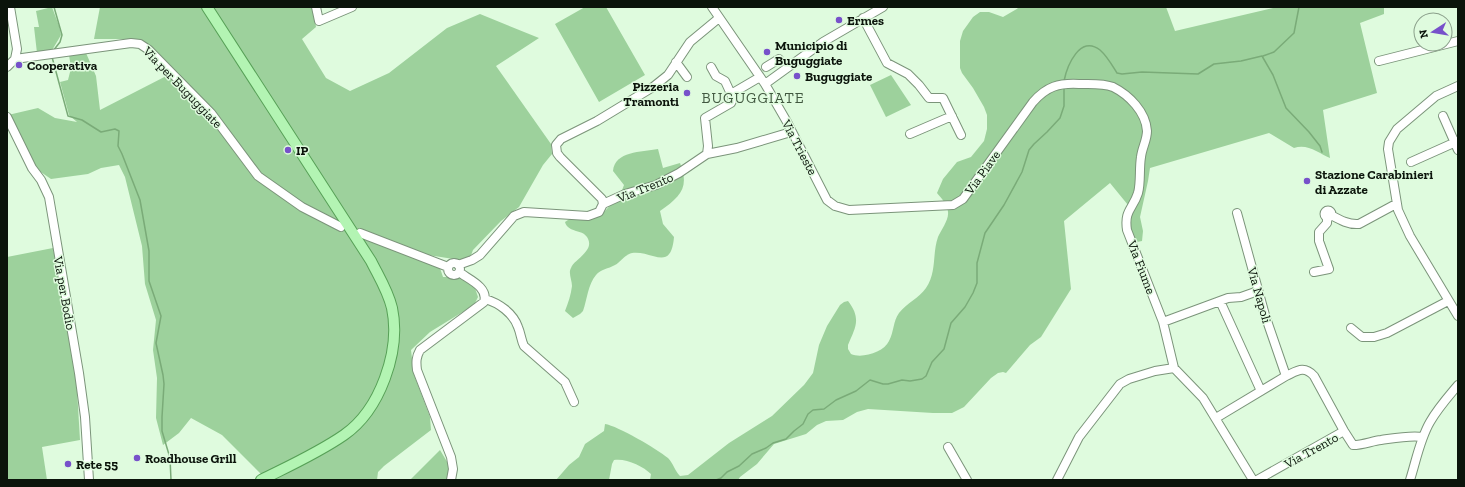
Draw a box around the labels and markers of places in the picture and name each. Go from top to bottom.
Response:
place label: Ermes [847,13,884,28]
marker: Ermes [834,15,844,25]
place label: Municipio di Buguggiate [775,38,848,68]
marker: Municipio di Buguggiate [762,47,772,57]
place label: Cooperativa [27,58,98,73]
marker: Cooperativa [14,60,24,70]
place label: Buguggiate [805,69,873,84]
marker: Buguggiate [792,71,802,81]
place label: Pizzeria Tramonti [623,79,679,109]
marker: Pizzeria Tramonti [682,88,692,98]
place label: IP [296,143,309,158]
marker: IP [283,145,293,155]
place label: Stazione Carabinieri di Azzate [1315,167,1433,197]
marker: Stazione Carabinieri di Azzate [1302,176,1312,186]
place label: Roadhouse Grill [145,451,237,466]
marker: Roadhouse Grill [132,453,142,463]
place label: Rete 55 [76,457,118,472]
marker: Rete 55 [63,459,73,469]

